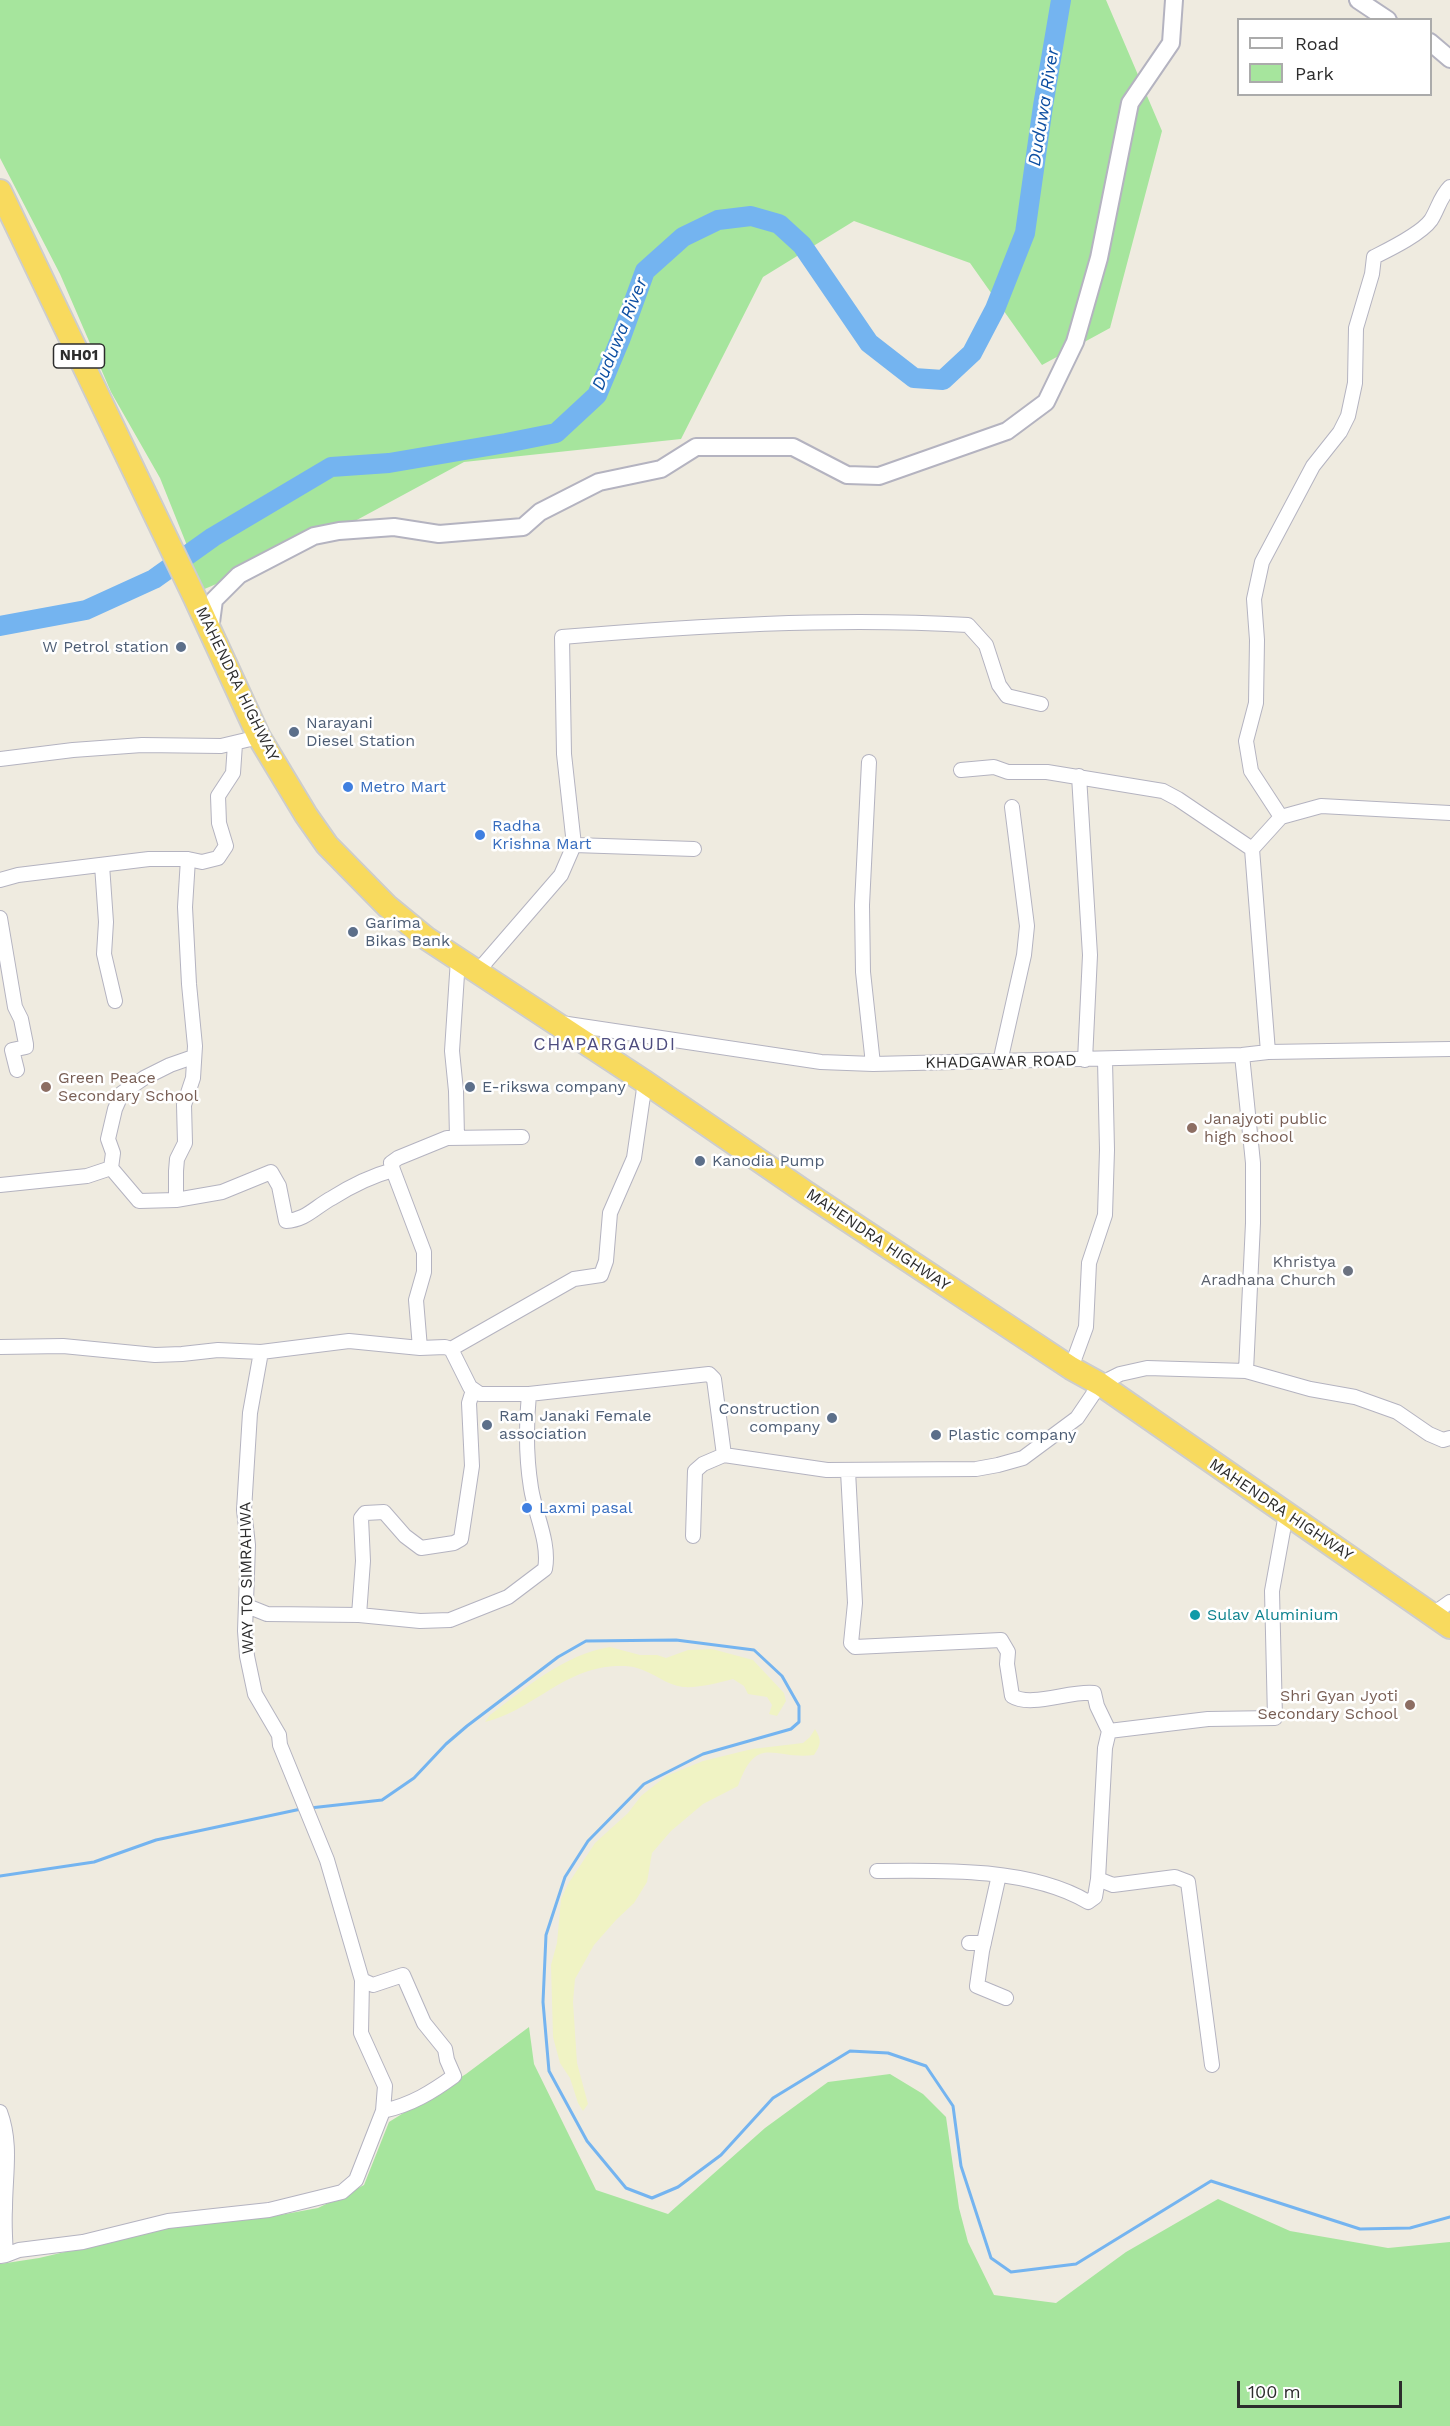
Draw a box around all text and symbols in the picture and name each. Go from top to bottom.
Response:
legend [1237,18,1432,96]
text: Road [1295,33,1339,54]
water label: Duduwa River [1024,46,1064,168]
text: Park [1295,63,1334,84]
water label: Duduwa River [588,275,652,393]
road number: NH01 [54,344,104,368]
street label: MAHENDRA HIGHWAY [191,604,283,764]
place label: W Petrol station [42,637,169,657]
marker: W Petrol station [174,640,188,654]
place label: Narayani Diesel Station [306,713,415,751]
marker: Narayani Diesel Station [287,725,301,739]
place label: Metro Mart [360,777,446,797]
marker: Metro Mart [341,780,355,794]
place label: Radha Krishna Mart [492,816,591,854]
marker: Radha Krishna Mart [473,828,487,842]
place label: Garima Bikas Bank [365,913,450,951]
marker: Garima Bikas Bank [346,925,360,939]
district label: CHAPARGAUDI [533,1034,677,1056]
street label: KHADGAWAR ROAD [925,1051,1077,1073]
place label: Green Peace Secondary School [58,1068,198,1106]
place label: E-rikswa company [482,1077,626,1097]
marker: Green Peace Secondary School [39,1080,53,1094]
marker: E-rikswa company [463,1080,477,1094]
place label: Janajyoti public high school [1204,1109,1327,1147]
marker: Janajyoti public high school [1185,1121,1199,1135]
place label: Kanodia Pump [712,1151,825,1171]
marker: Kanodia Pump [693,1154,707,1168]
street label: MAHENDRA HIGHWAY [802,1185,954,1295]
place label: Khristya Aradhana Church [1201,1252,1336,1290]
marker: Khristya Aradhana Church [1341,1264,1355,1278]
place label: Construction company [719,1399,820,1437]
place label: Ram Janaki Female association [499,1406,652,1444]
marker: Construction company [825,1411,839,1425]
marker: Ram Janaki Female association [480,1418,494,1432]
place label: Plastic company [948,1425,1076,1445]
marker: Plastic company [929,1428,943,1442]
street label: MAHENDRA HIGHWAY [1205,1455,1357,1565]
place label: Laxmi pasal [539,1498,633,1518]
marker: Laxmi pasal [520,1501,534,1515]
street label: WAY TO SIMRAHWA [236,1502,258,1654]
place label: Sulav Aluminium [1207,1605,1339,1625]
marker: Sulav Aluminium [1188,1608,1202,1622]
place label: Shri Gyan Jyoti Secondary School [1258,1686,1398,1724]
marker: Shri Gyan Jyoti Secondary School [1403,1698,1417,1712]
scale bar [1240,2369,1405,2407]
text: 100 m [1248,2381,1301,2402]

